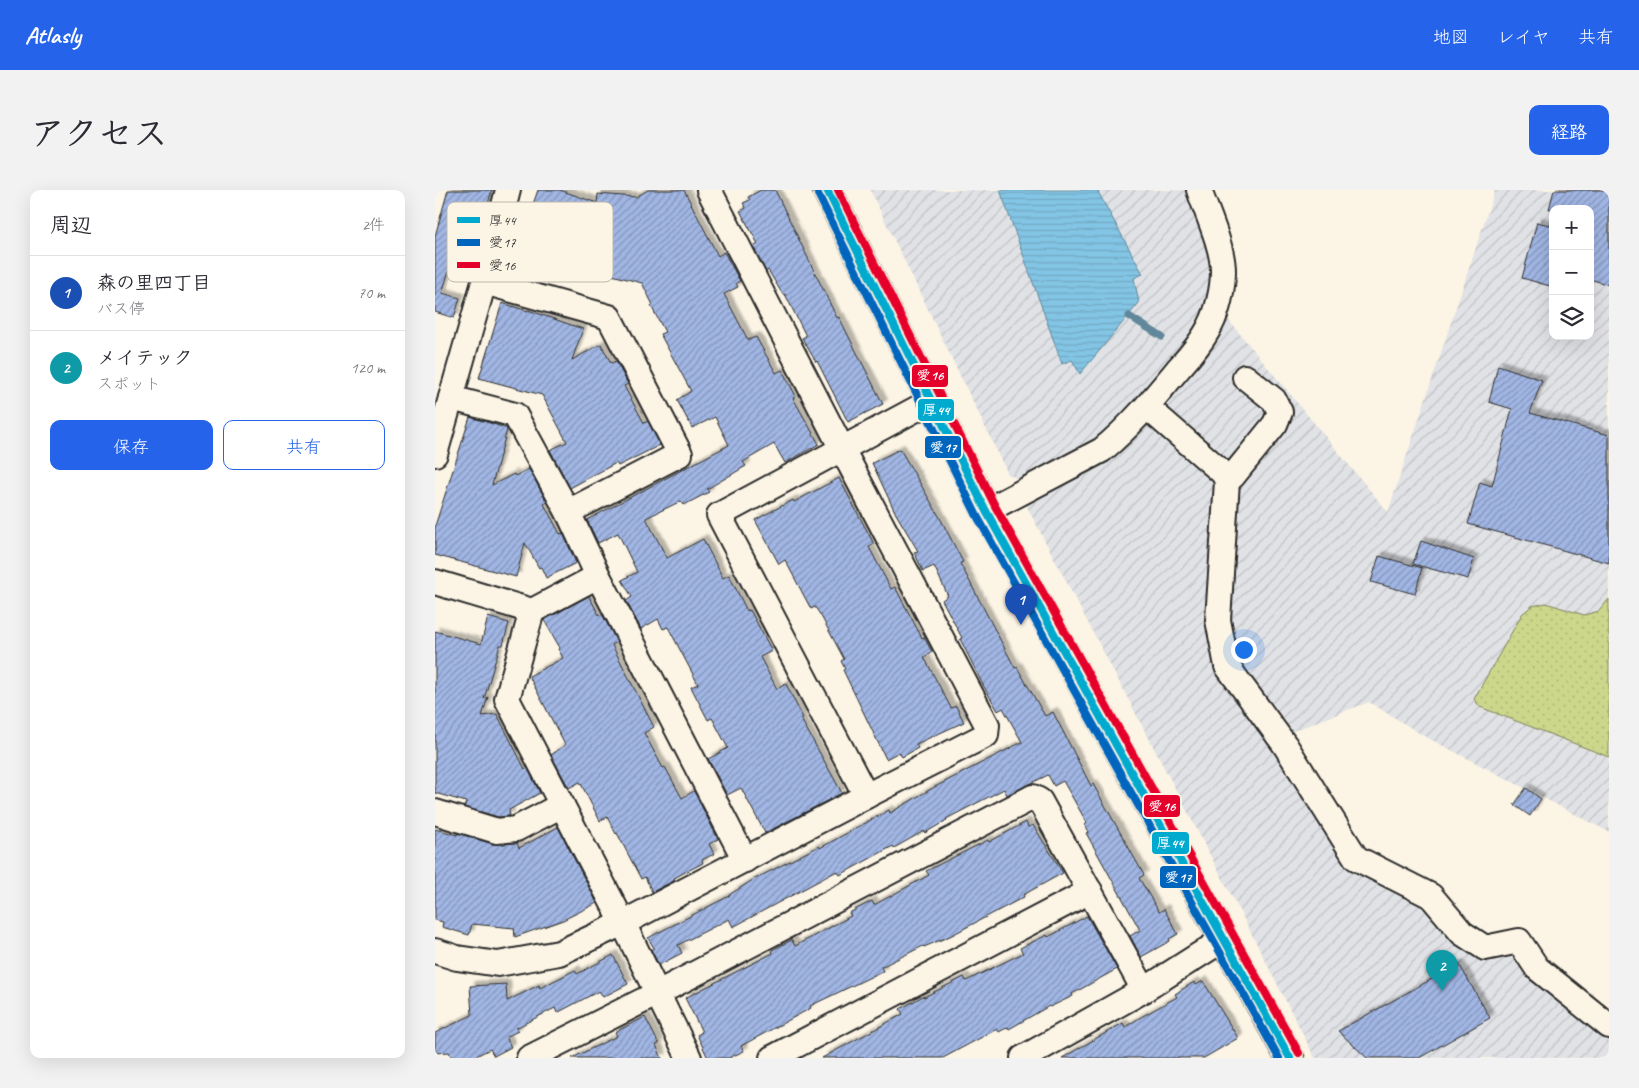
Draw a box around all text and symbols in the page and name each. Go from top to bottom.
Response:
text: Atlasly [25,20,81,50]
text: 地図 [1433,26,1469,48]
text: レイヤ [1497,26,1550,48]
text: 共有 [1578,26,1614,48]
button: 経路 [1529,105,1609,155]
text: アクセス [30,111,168,156]
legend [447,202,613,282]
map controls [1549,205,1594,340]
button: + [1549,205,1594,250]
text: 周辺 [50,212,92,238]
text: 厚44 [489,212,517,229]
text: 2件 [362,215,385,235]
text: 愛17 [489,234,516,251]
button: − [1549,250,1594,295]
text: 愛16 [489,257,516,274]
text: 森の里四丁目 [97,271,211,295]
text: 1 [62,283,70,303]
text: 70 m [358,283,385,303]
button: layers [1549,295,1594,340]
text: バス停 [97,299,145,319]
text: メイテック [97,346,192,370]
text: 2 [62,358,70,378]
text: 120 m [351,358,385,378]
line badge: 愛16 [911,364,949,388]
text: 愛16 [917,367,945,384]
text: スポット [97,374,161,394]
line badge: 厚44 [917,398,955,422]
text: 厚44 [923,402,951,419]
button: 保存 [50,420,213,470]
button: 共有 [223,420,385,470]
line badge: 愛17 [924,435,962,459]
text: 愛17 [930,439,958,456]
pin: 1 [1005,584,1037,625]
your location [1231,637,1257,663]
line badge: 愛16 [1143,794,1181,818]
text: 愛16 [1149,798,1177,815]
line badge: 厚44 [1151,831,1190,855]
text: 厚44 [1157,835,1185,852]
line badge: 愛17 [1159,865,1197,889]
text: 愛17 [1165,869,1193,886]
pin: 2 [1426,950,1458,991]

